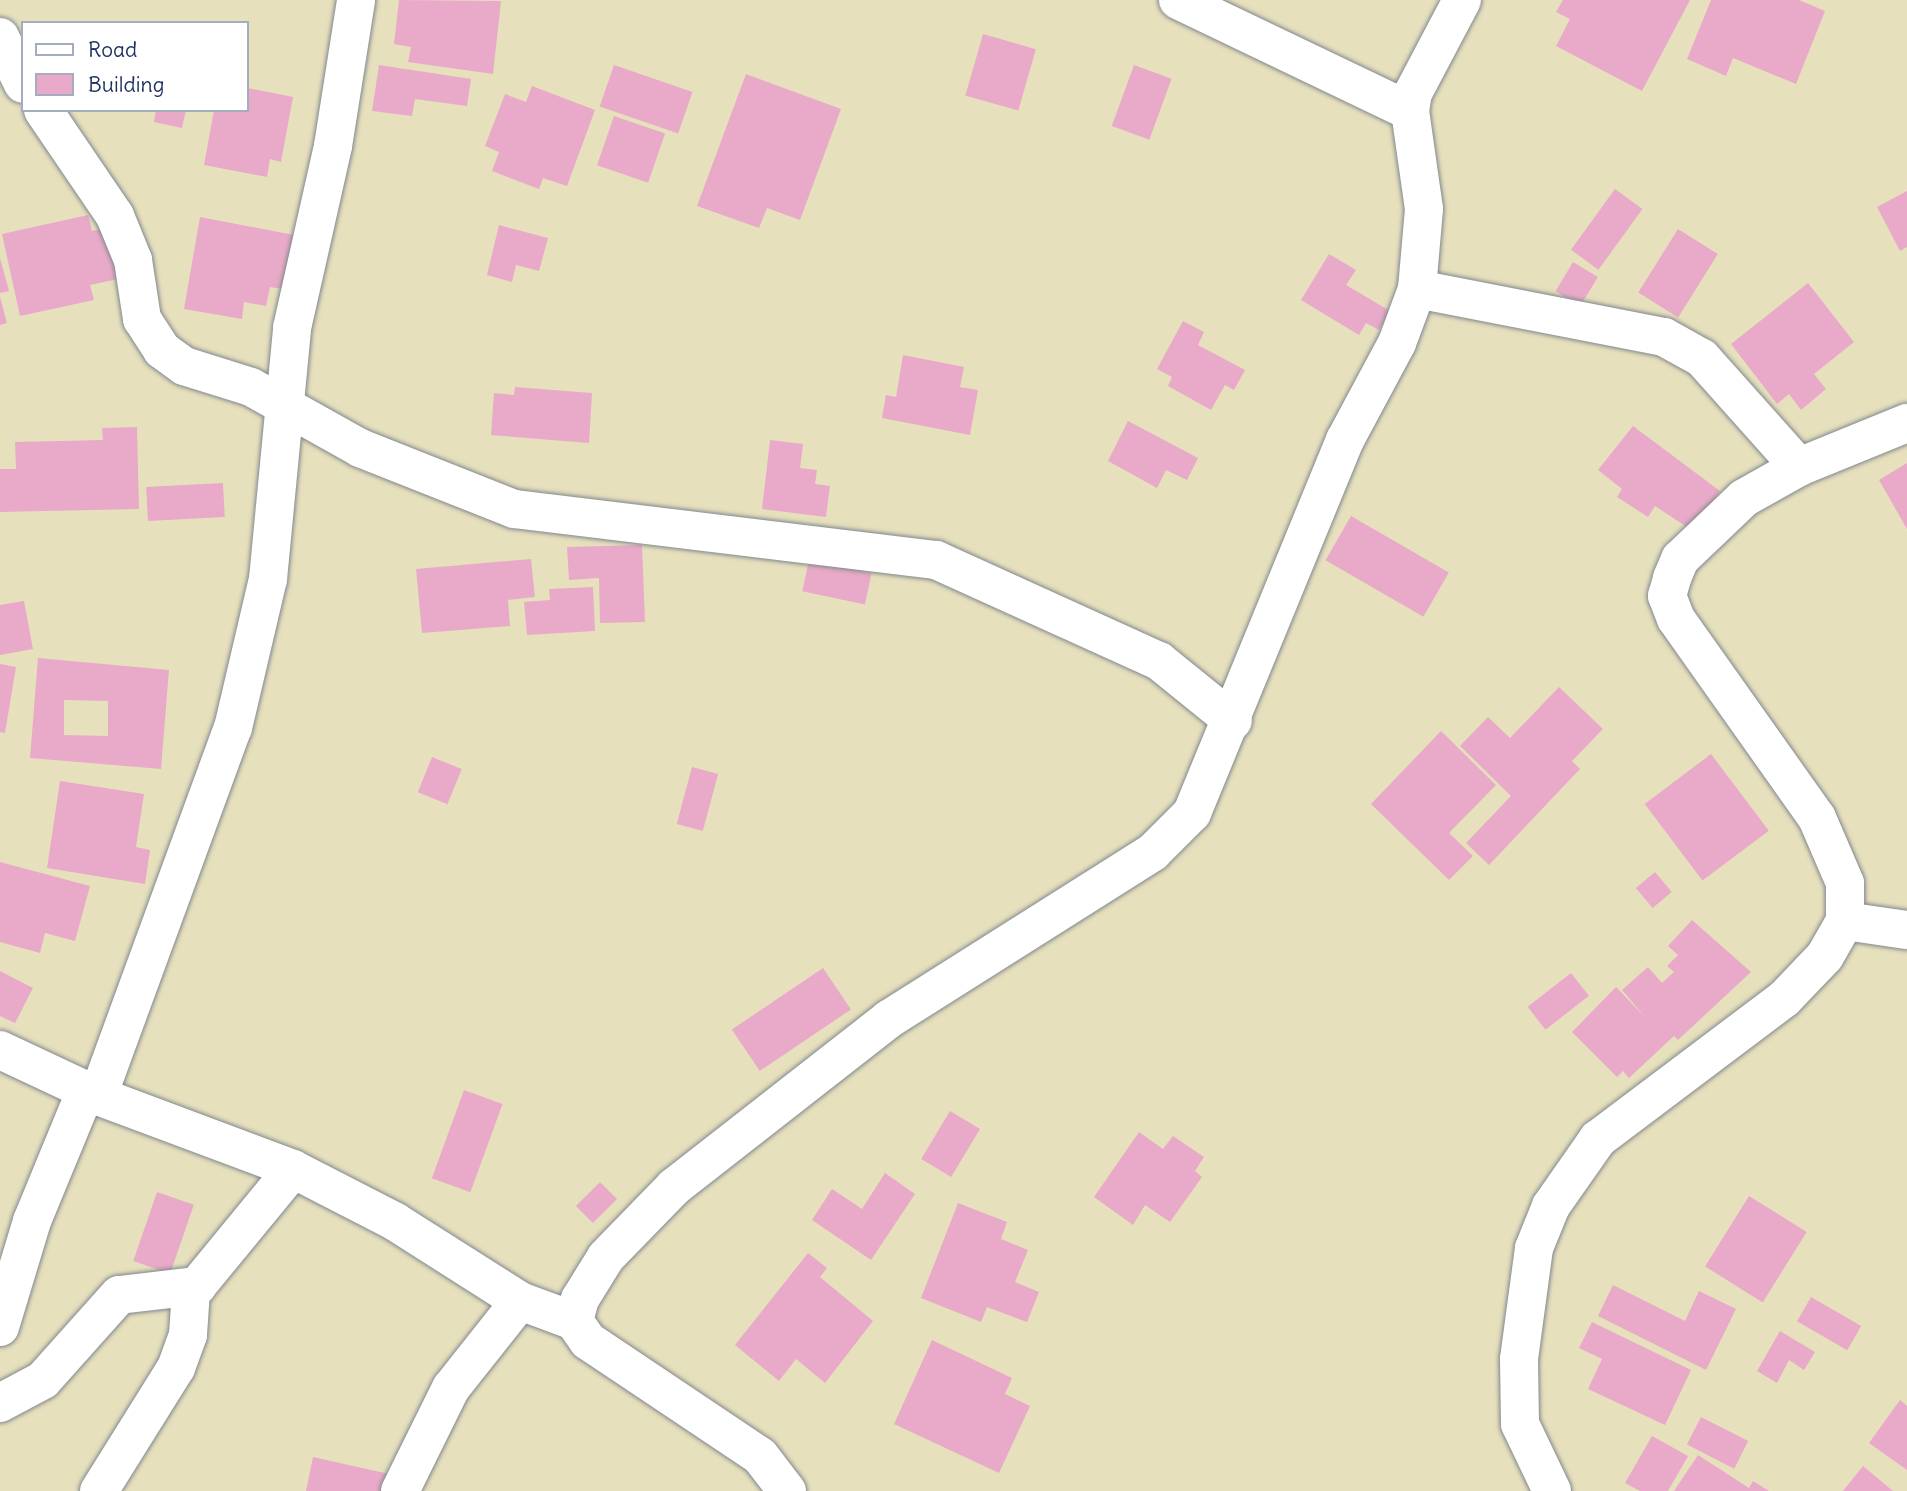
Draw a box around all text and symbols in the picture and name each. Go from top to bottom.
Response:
legend [21,21,248,112]
text: Road [88,36,137,63]
text: Building [88,71,164,98]

